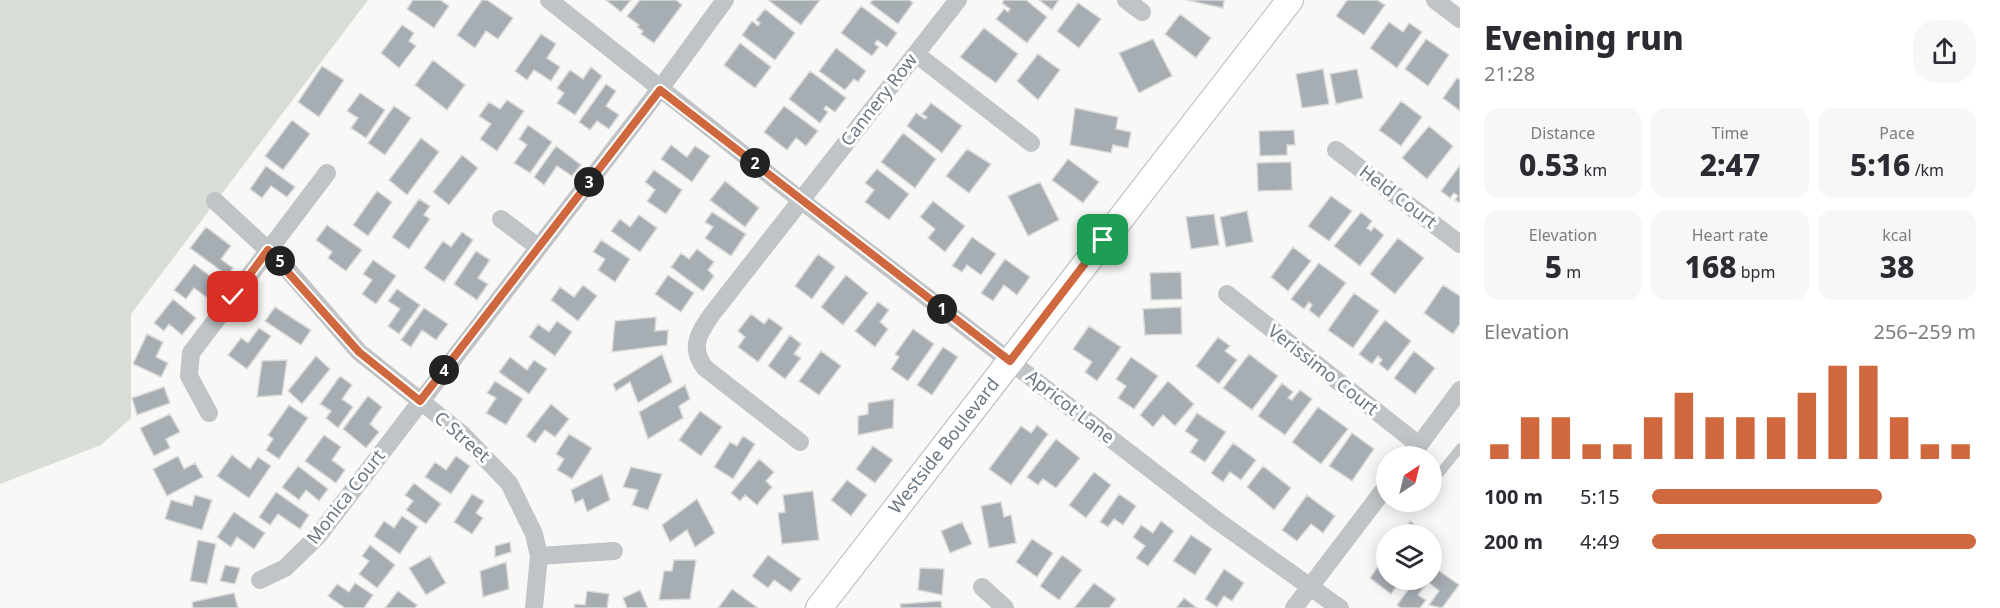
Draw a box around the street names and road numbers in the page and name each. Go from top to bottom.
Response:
street label: Cannery Row [835,48,922,151]
street label: Held Court [1355,159,1443,234]
street label: Verissimo Court [1263,318,1384,420]
street label: Apricot Lane [1021,364,1120,448]
street label: Westside Boulevard [883,372,1004,518]
street label: C Street [430,405,496,467]
street label: Monica Court [301,444,390,549]

